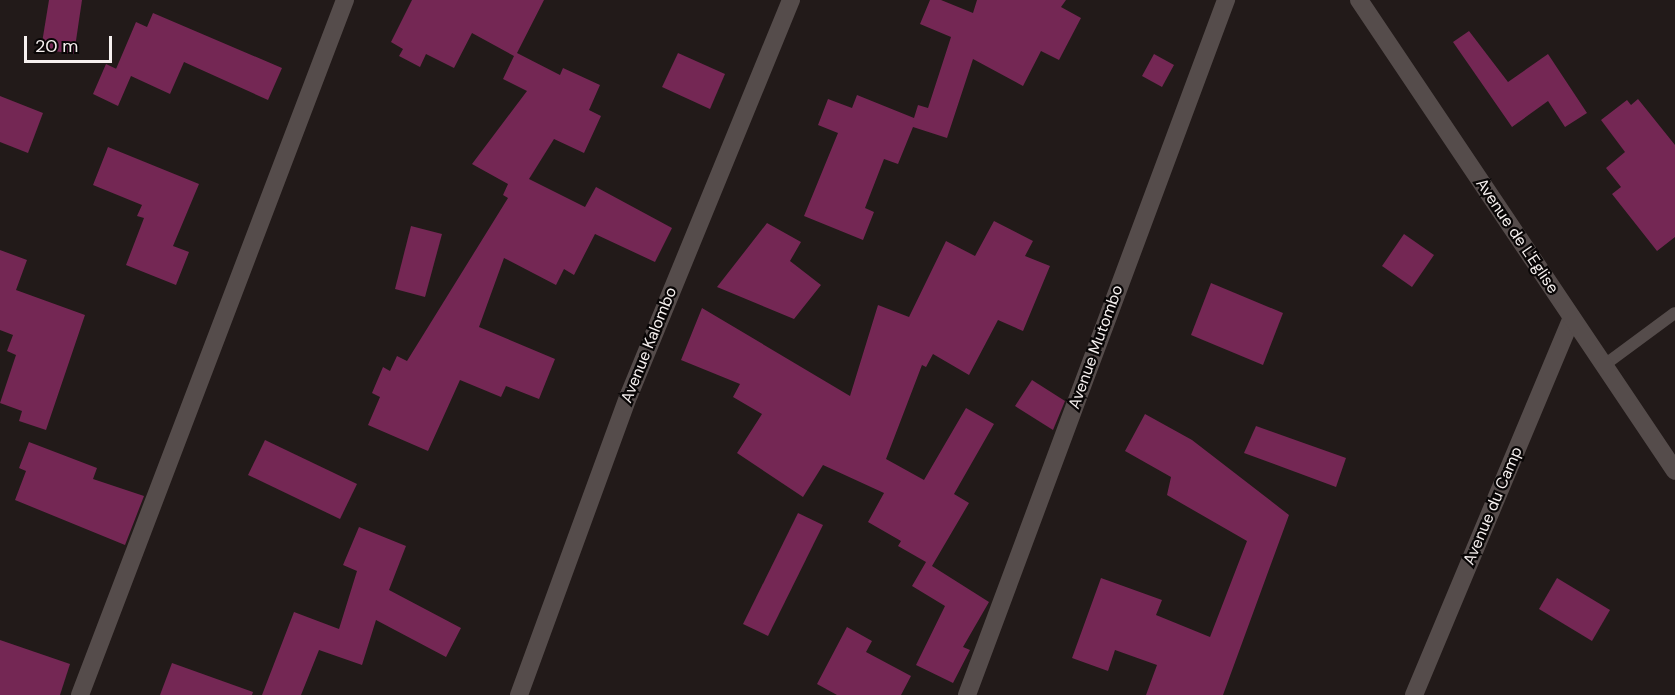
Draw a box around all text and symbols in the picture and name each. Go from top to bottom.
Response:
scale bar [27,24,116,62]
text: 20 m [35,34,78,58]
street label: Avenue de L'Eglise [1471,175,1563,297]
street label: Avenue Mutombo [1065,282,1127,412]
street label: Avenue Kalombo [617,284,681,406]
street label: Avenue du Camp [1459,444,1527,568]

